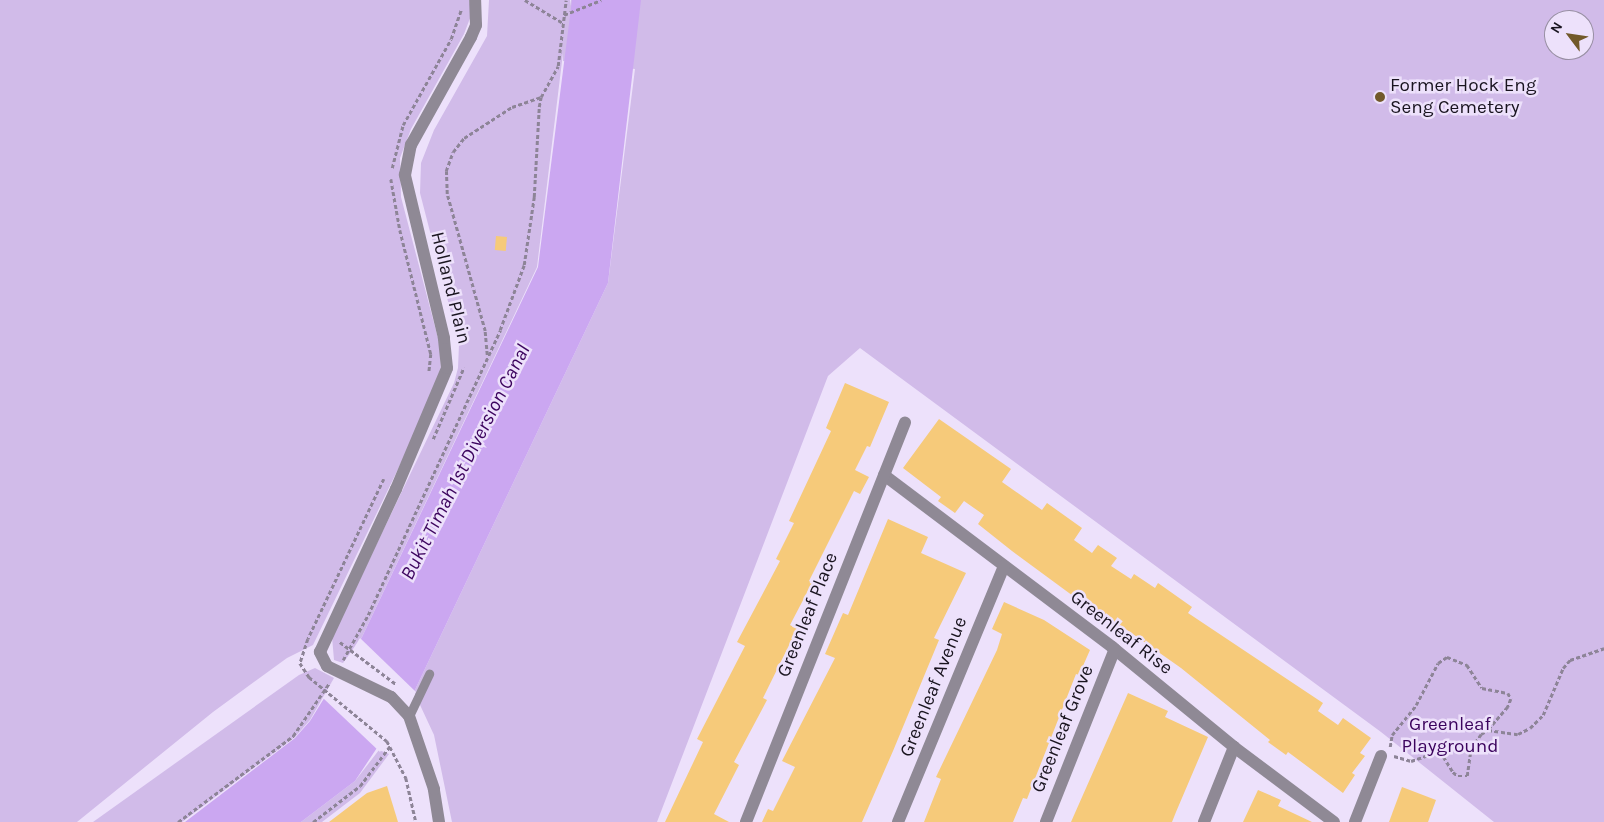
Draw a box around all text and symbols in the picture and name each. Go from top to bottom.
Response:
north arrow [1544,10,1594,60]
text: N [1547,19,1566,36]
place label: Former Hock Eng Seng Cemetery [1390,75,1537,119]
marker: Former Hock Eng Seng Cemetery [1374,91,1386,103]
street label: Holland Plain [425,230,475,346]
water label: Bukit Timah 1st Diversion Canal [395,340,535,584]
street label: Greenleaf Place [773,549,843,681]
street label: Greenleaf Rise [1065,586,1177,680]
street label: Greenleaf Avenue [895,614,973,760]
street label: Greenleaf Grove [1027,662,1099,796]
park label: Greenleaf Playground [1401,714,1499,758]

